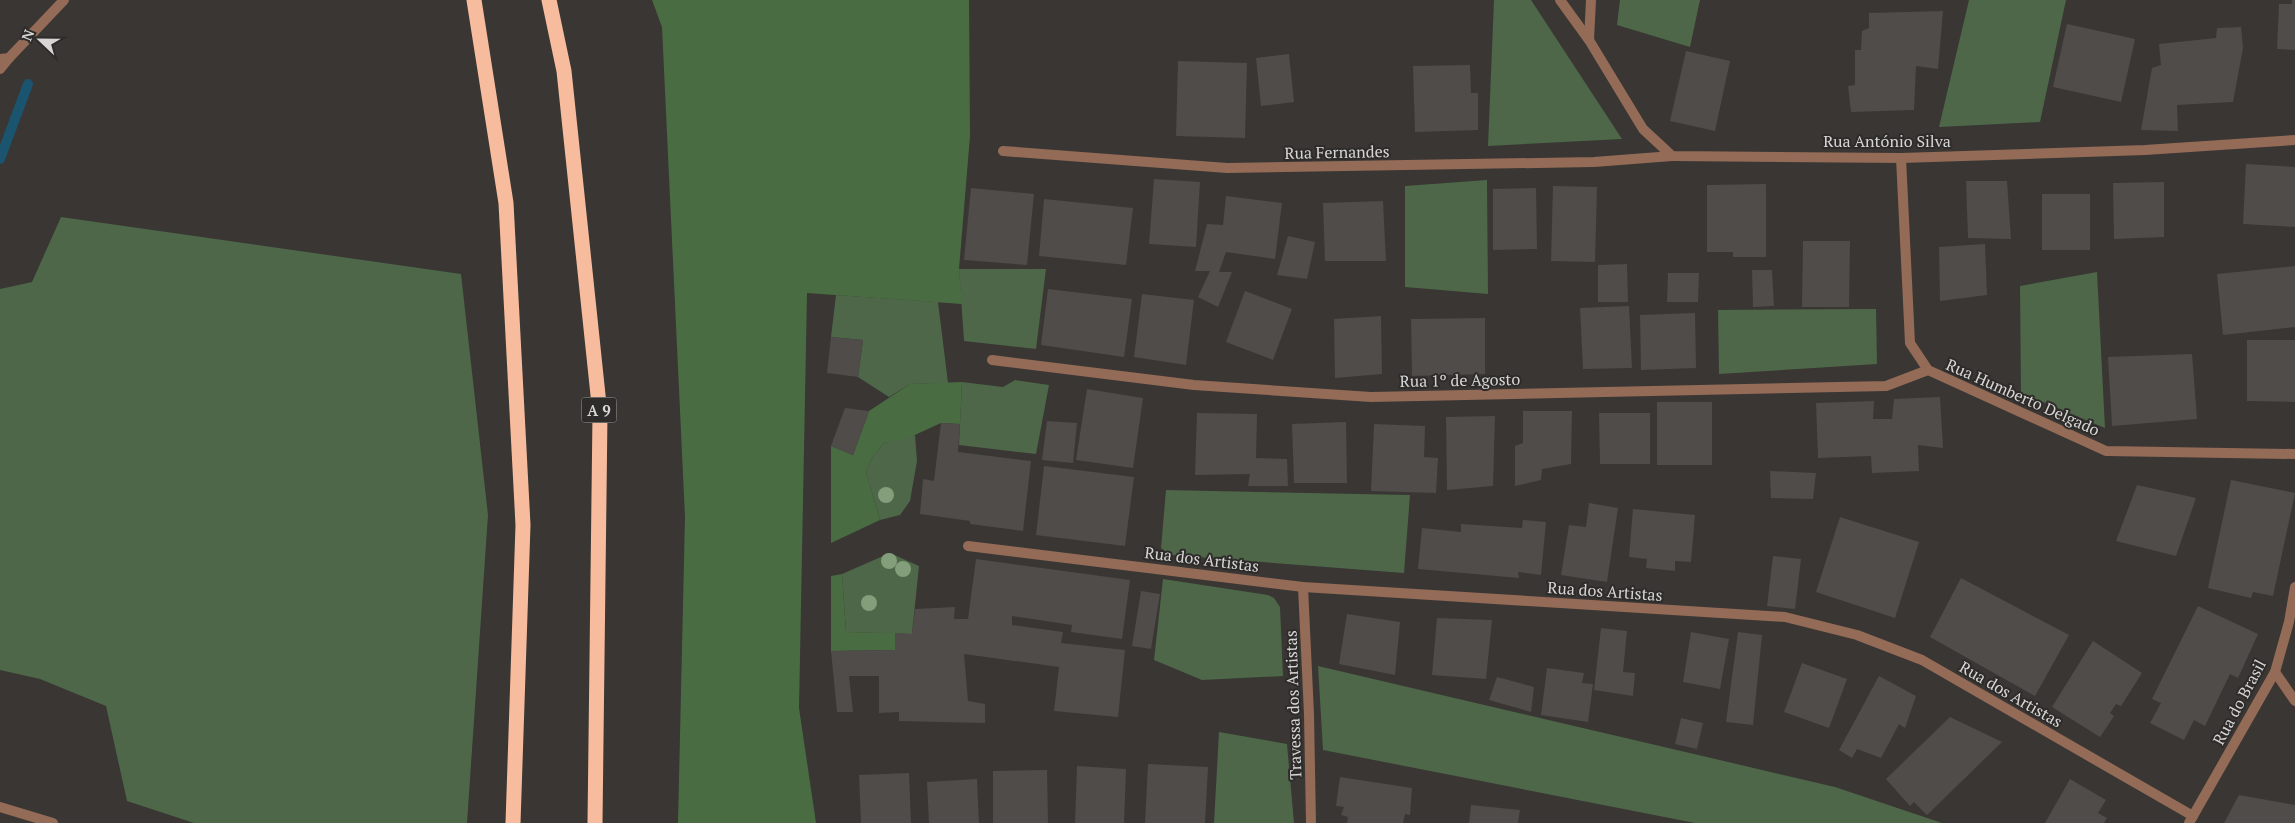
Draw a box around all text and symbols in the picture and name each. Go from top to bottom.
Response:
north arrow [15,15,65,65]
text: N [17,26,38,43]
street label: Rua António Silva [1823,130,1951,152]
street label: Rua Fernandes [1284,140,1390,164]
street label: Rua Humberto Delgado [1943,353,2103,441]
street label: Rua 1º de Agosto [1400,368,1521,392]
road number: A 9 [582,398,616,422]
street label: Rua dos Artistas [1143,541,1261,577]
street label: Rua dos Artistas [1547,576,1663,606]
street label: Travessa dos Artistas [1279,630,1307,780]
street label: Rua do Brasil [2207,655,2271,748]
street label: Rua dos Artistas [1956,656,2066,732]

